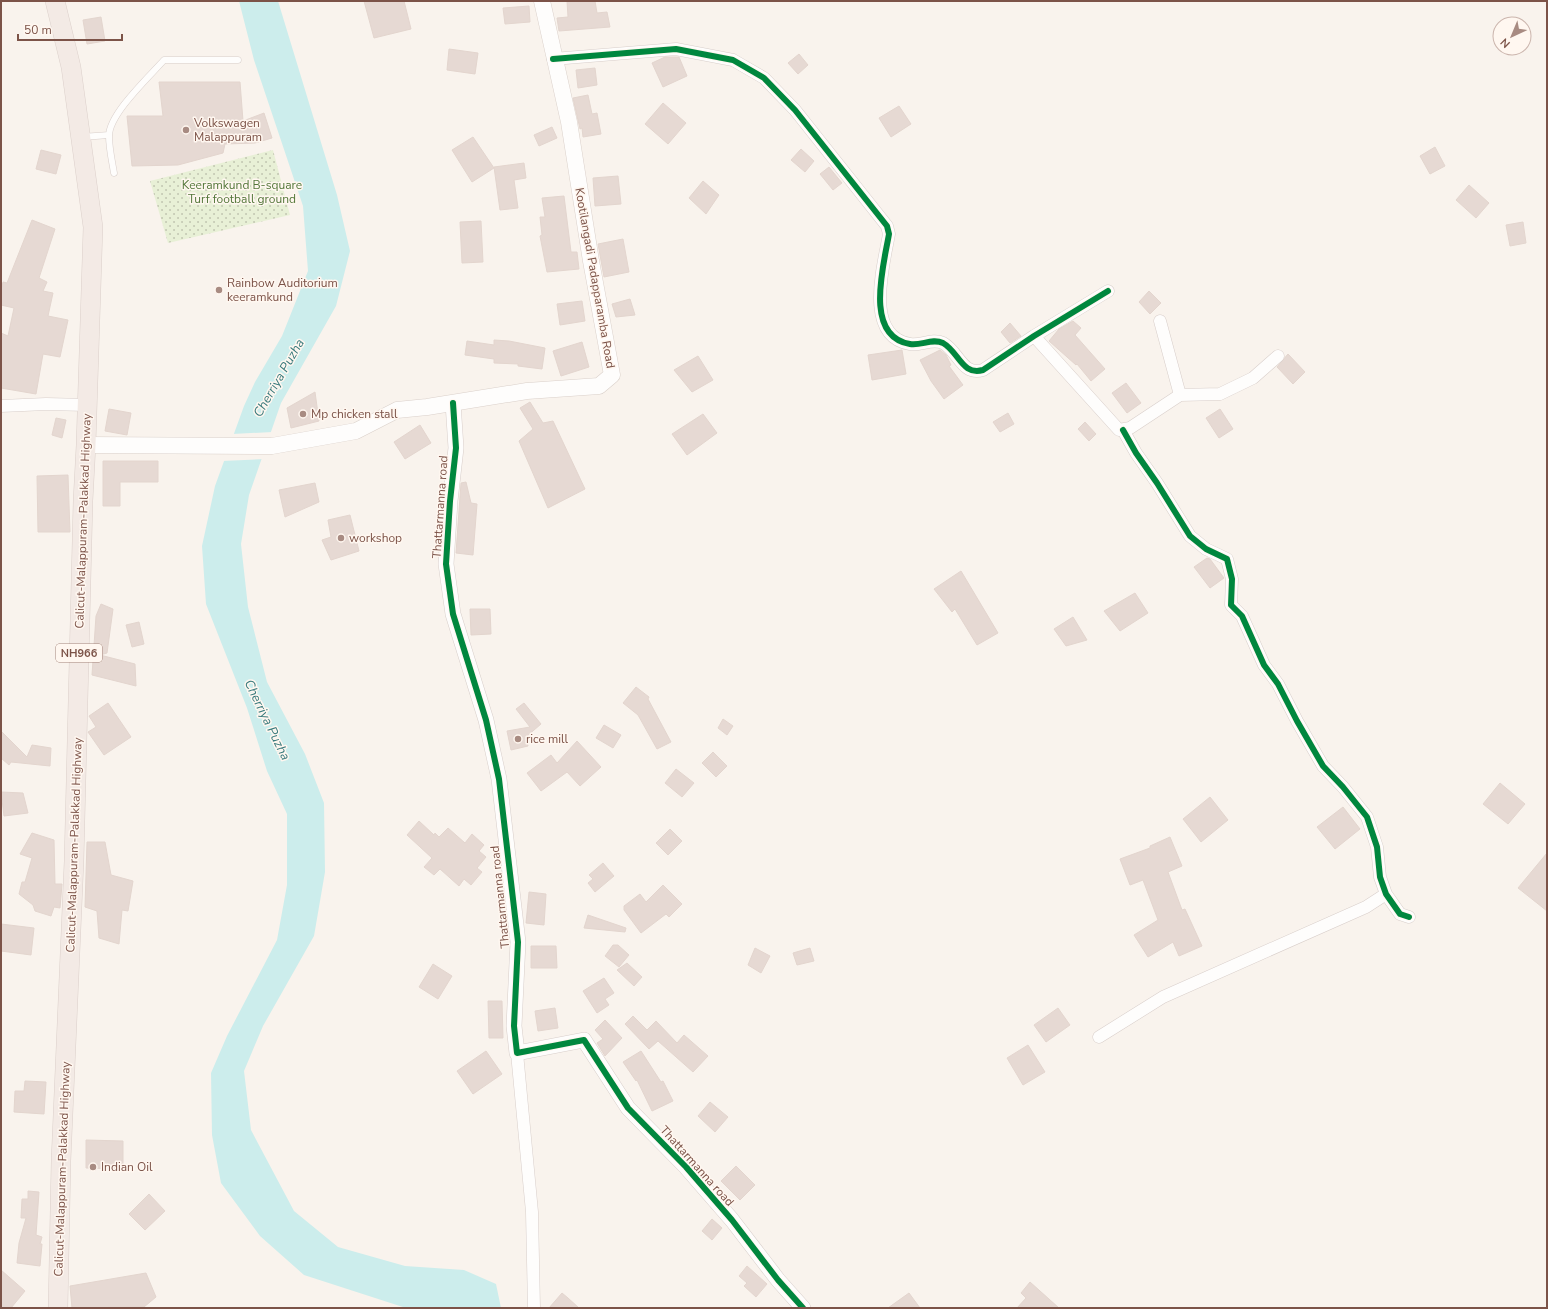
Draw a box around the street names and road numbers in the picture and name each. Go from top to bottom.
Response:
street label: Kootilangadi Padapparamba Road [571,186,619,370]
street label: Calicut-Malappuram-Palakkad Highway [71,412,95,629]
street label: Thattarmanna road [428,455,452,559]
road number: NH966 [56,644,102,662]
street label: Calicut-Malappuram-Palakkad Highway [62,736,86,953]
street label: Thattarmanna road [487,845,513,949]
street label: Calicut-Malappuram-Palakkad Highway [50,1060,74,1277]
street label: Thattarmanna road [657,1122,737,1210]

